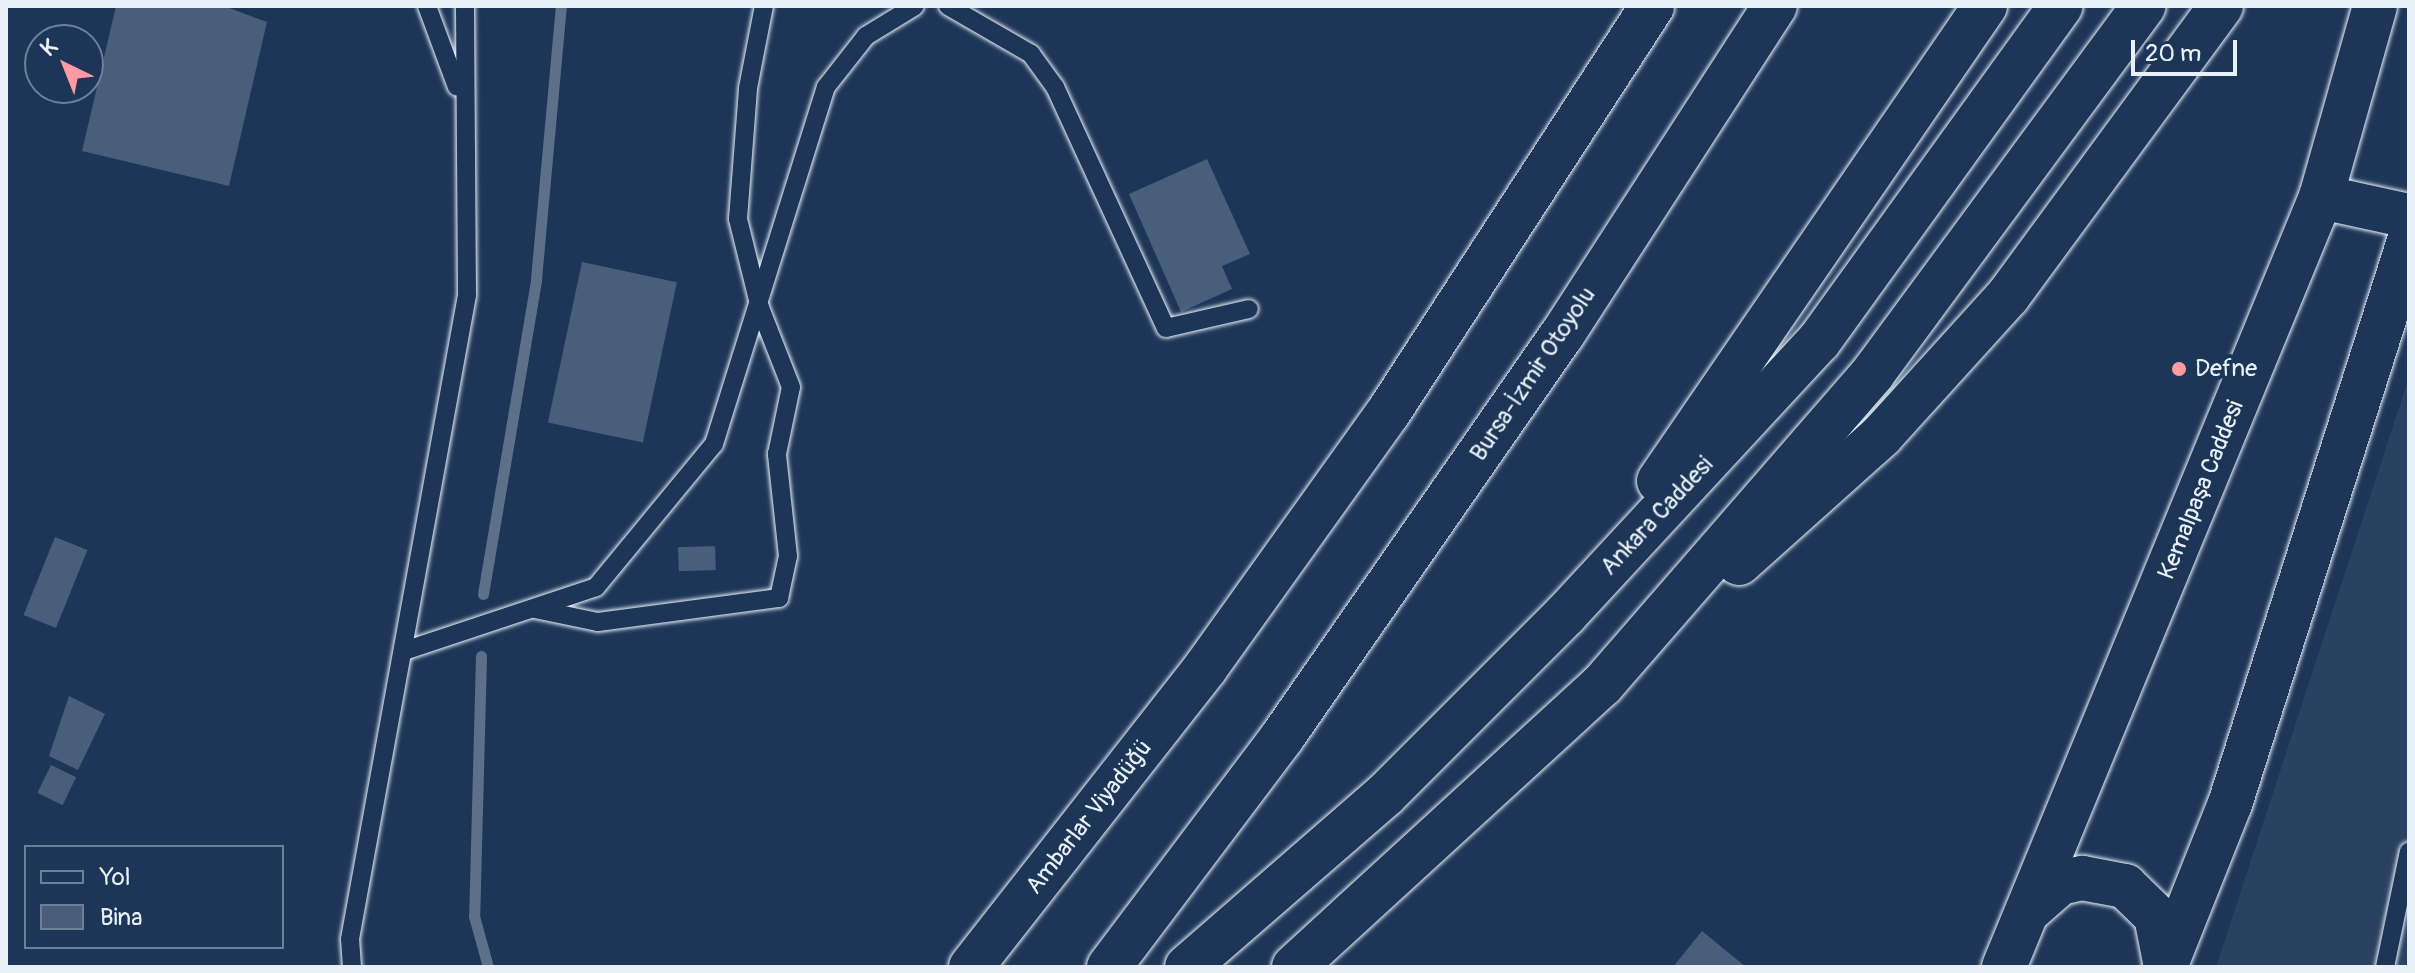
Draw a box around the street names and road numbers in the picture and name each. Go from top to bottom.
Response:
street label: Bursa-İzmir Otoyolu [1464,282,1602,466]
street label: Kemalpaşa Caddesi [2152,396,2250,584]
street label: Ankara Caddesi [1595,451,1719,581]
street label: Ambarlar Viyadüğü [1020,734,1158,900]

